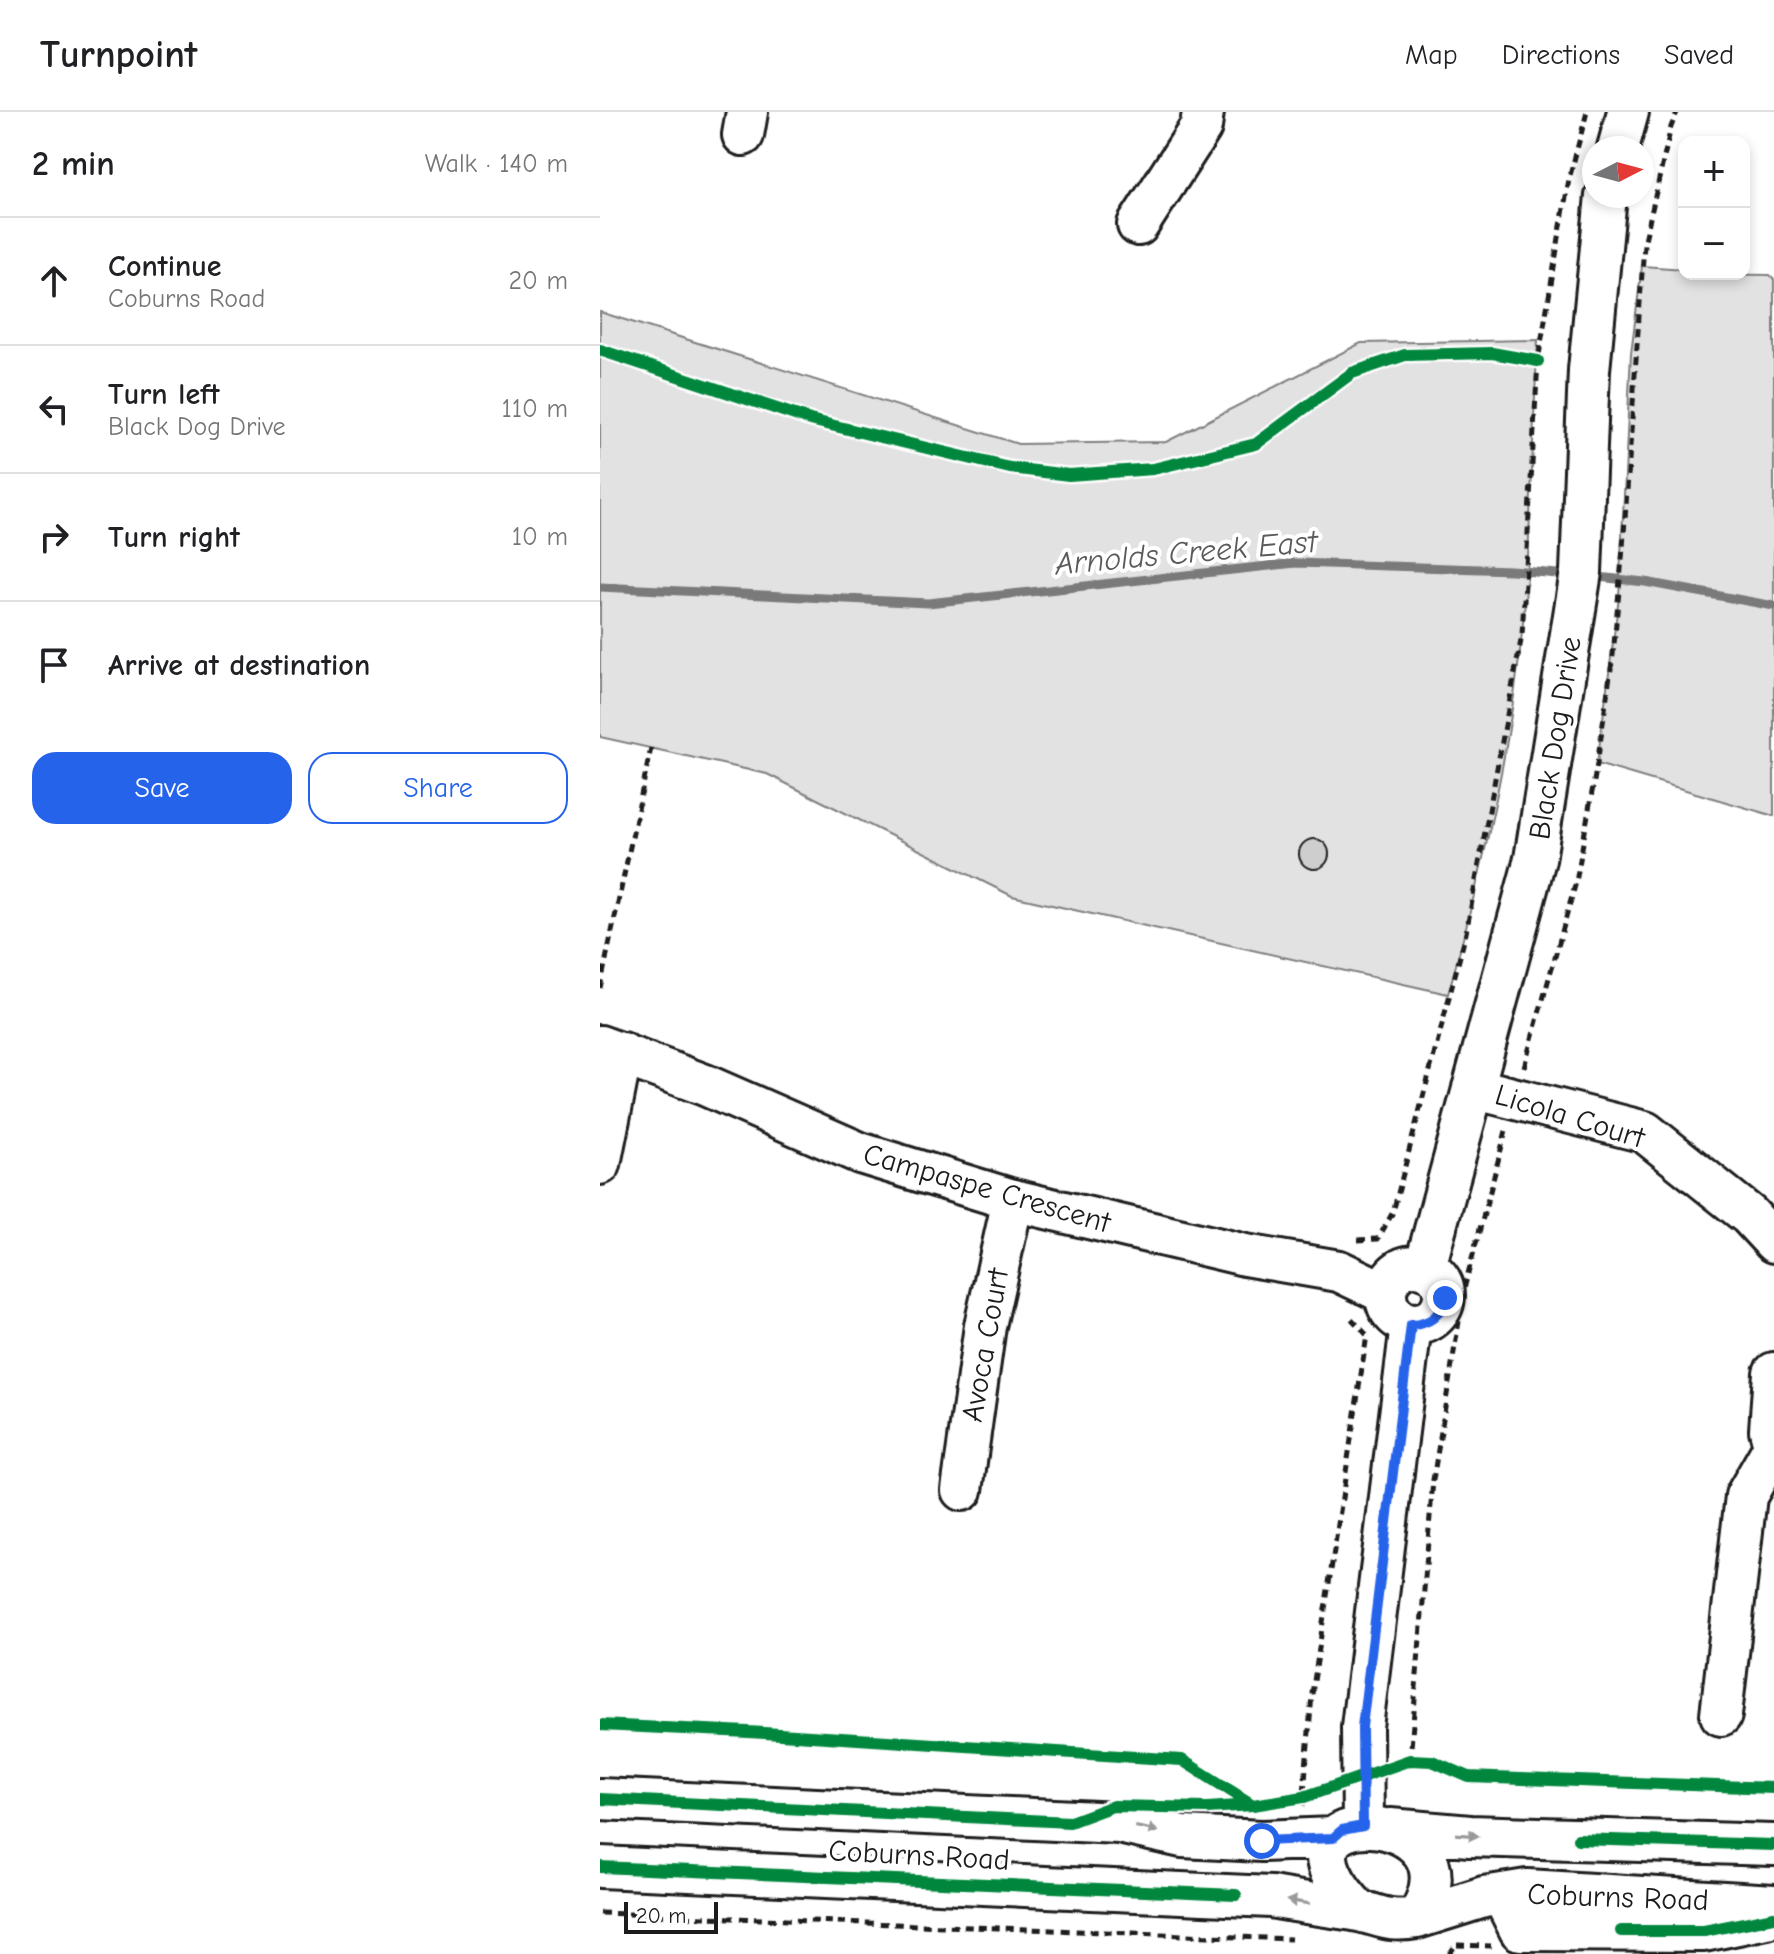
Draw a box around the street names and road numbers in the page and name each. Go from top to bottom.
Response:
street label: Black Dog Drive [1522,634,1589,842]
street label: Licola Court [1491,1077,1650,1156]
street label: Campaspe Crescent [859,1136,1116,1241]
street label: Avoca Court [955,1264,1016,1425]
street label: Coburns Road [827,1833,1010,1878]
street label: Coburns Road [1527,1877,1709,1918]

